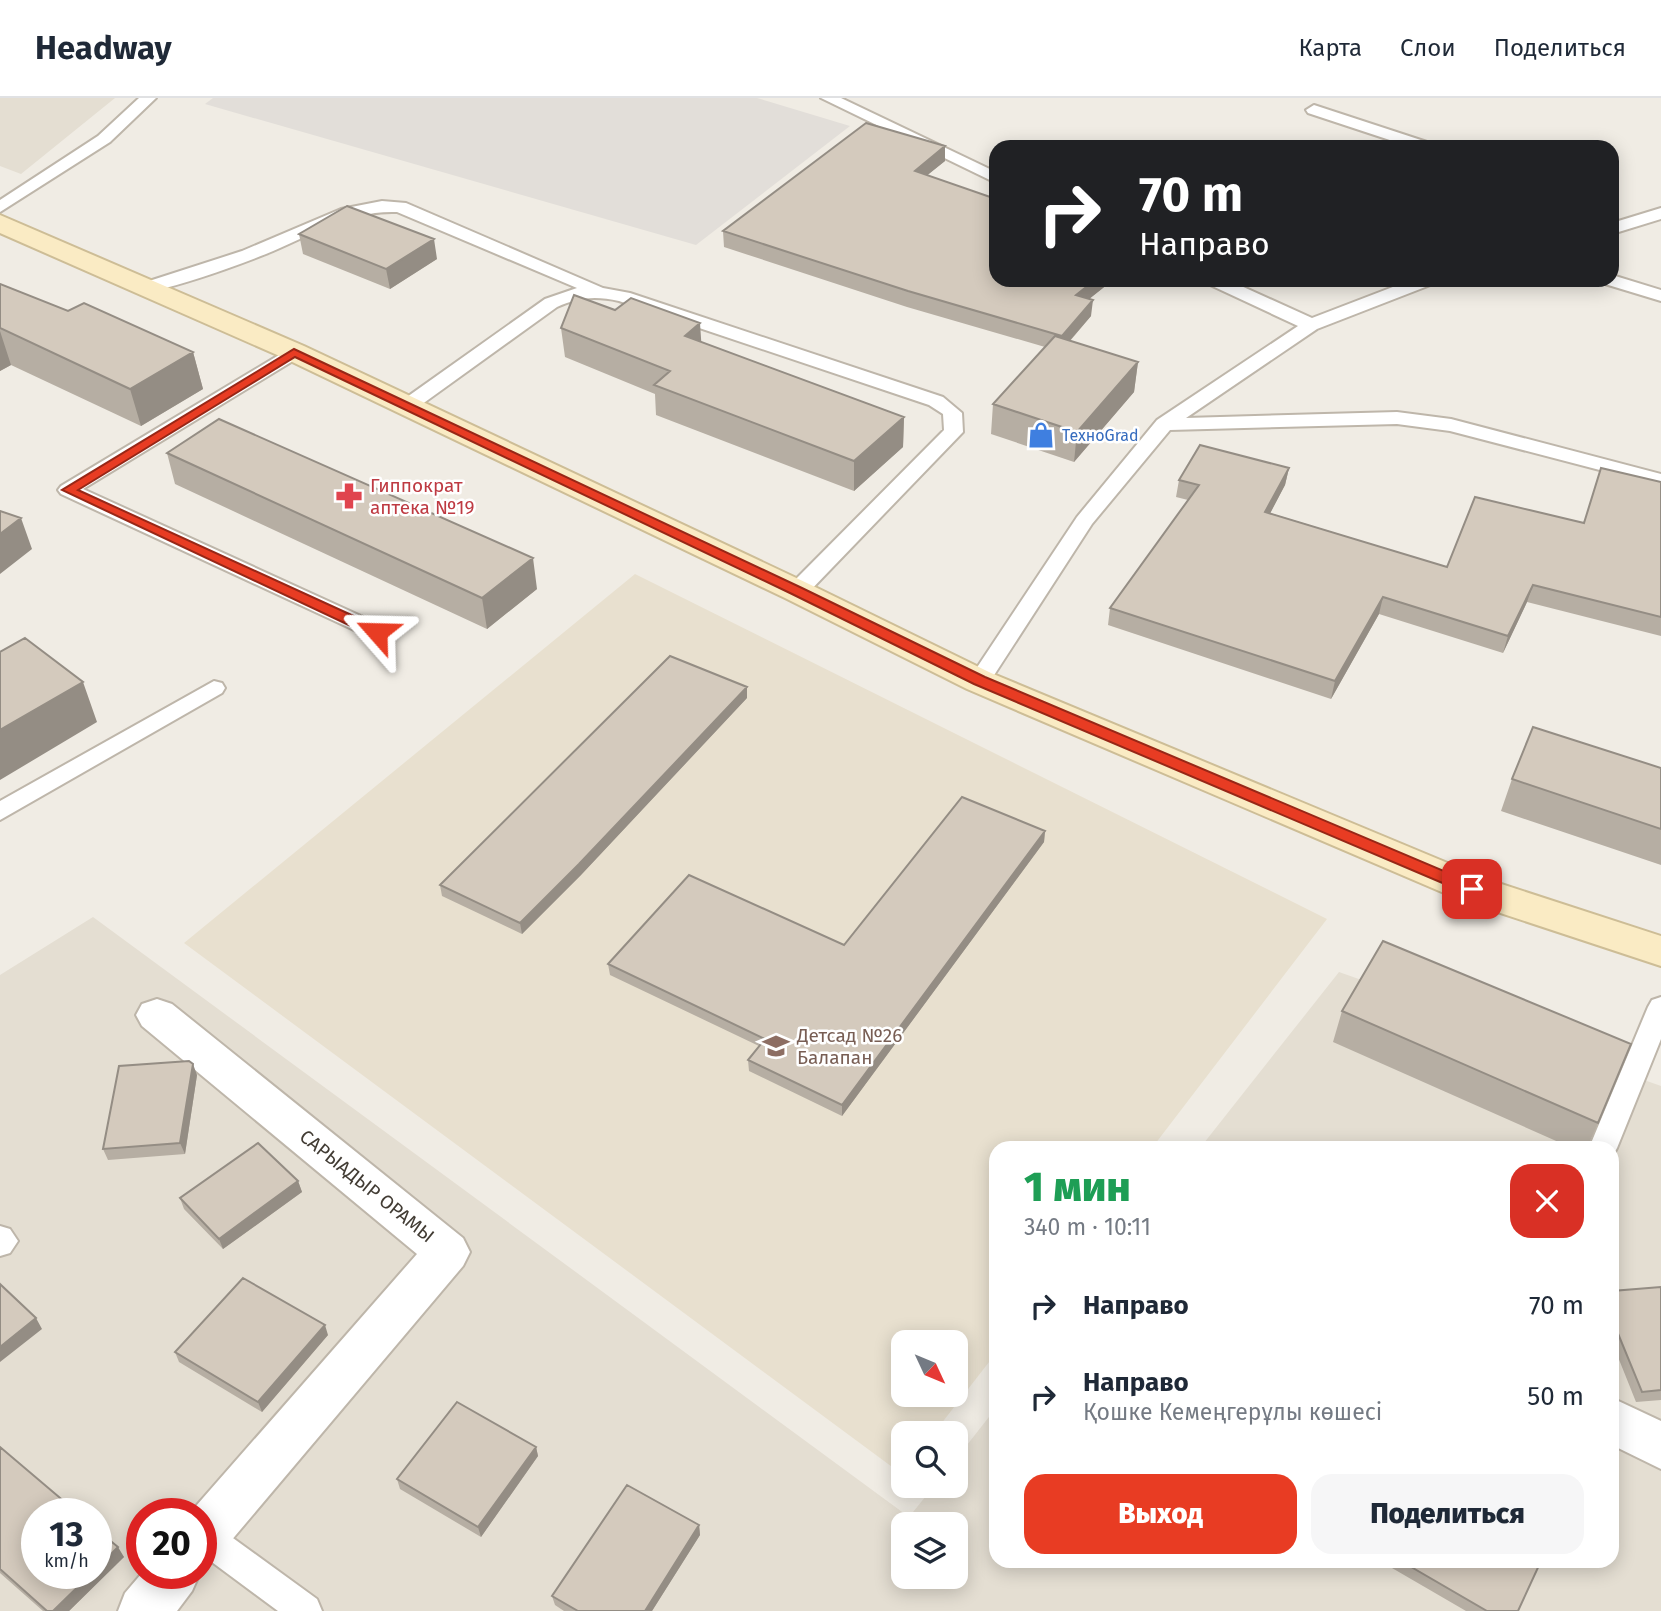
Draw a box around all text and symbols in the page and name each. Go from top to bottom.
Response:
text: Headway [35,28,172,68]
text: Карта [1298,34,1362,62]
text: Слои [1400,34,1456,62]
text: Поделиться [1494,34,1626,62]
text: 70 m [1139,165,1243,224]
icon: right [1024,168,1115,259]
text: Направо [1139,225,1270,263]
shop icon: ТехноGrad [1026,420,1056,450]
place label: ТехноGrad [1062,426,1139,445]
place label: Гиппократ аптека №19 [370,474,474,519]
pharmacy icon: Гиппократ аптека №19 [334,481,364,511]
position arrow [340,595,414,669]
pin [1442,859,1502,919]
icon: arrive [1453,870,1491,908]
place label: Детсад №26 Балапан [796,1024,902,1069]
school or university icon: Детсад №26 Балапан [761,1031,791,1061]
street label: САРЫАДЫР ОРАМЫ [295,1125,439,1247]
text: 1 мин [1024,1162,1131,1212]
button: close [1510,1164,1584,1238]
text: 340 m · 10:11 [1024,1213,1151,1241]
icon: right [1024,1287,1062,1325]
text: Направо [1083,1290,1189,1321]
text: 70 m [1529,1290,1584,1321]
north arrow [891,1330,968,1407]
map controls [891,1330,968,1589]
text: Направо [1083,1367,1189,1398]
icon: right [1024,1378,1062,1416]
text: 50 m [1527,1381,1584,1412]
text: Қошке Кемеңгерұлы көшесі [1083,1398,1382,1426]
button: search [891,1421,968,1498]
button: Выход [1024,1474,1297,1554]
button: Поделиться [1311,1474,1584,1554]
speed limit sign: 20 [126,1498,217,1589]
button: layers [891,1512,968,1589]
text: 13 [49,1513,84,1555]
text: km/h [44,1550,89,1572]

